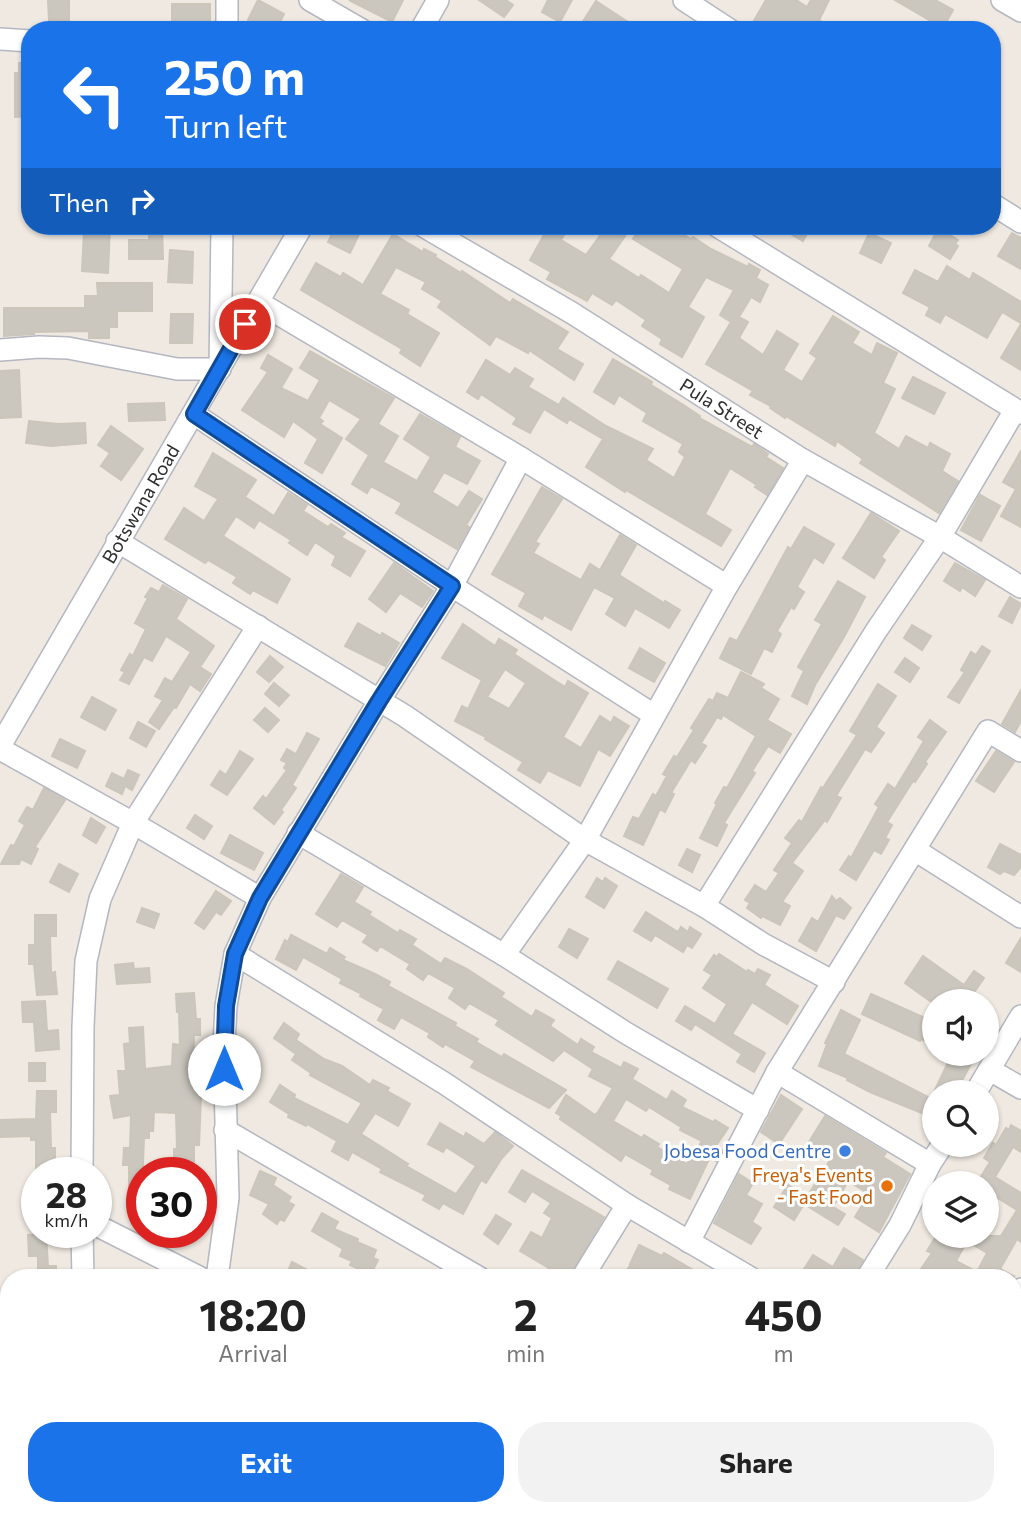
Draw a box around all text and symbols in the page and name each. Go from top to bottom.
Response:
text: 250 m [164,45,305,105]
icon: left [49,49,140,140]
text: Turn left [164,105,288,145]
icon: right [123,182,161,220]
text: Then [49,186,109,217]
pin [215,294,275,354]
icon: arrive [226,305,264,343]
street label: Pula Street [676,373,768,443]
street label: Botswana Road [97,440,184,567]
map controls [922,989,999,1248]
button: sound [922,989,999,1066]
position arrow [187,1032,261,1106]
button: search [922,1080,999,1157]
place label: Jobesa Food Centre [664,1139,831,1162]
marker: Jobesa Food Centre [837,1143,853,1159]
speed limit sign: 30 [126,1157,217,1248]
place label: Freya's Events - Fast Food [752,1163,873,1208]
button: layers [922,1171,999,1248]
text: 28 [46,1172,87,1215]
marker: Freya's Events - Fast Food [879,1178,895,1194]
text: km/h [45,1209,88,1231]
text: 18:20 [199,1288,307,1340]
text: 2 [514,1288,538,1340]
text: 450 [745,1288,823,1340]
text: Arrival [218,1339,288,1367]
text: min [506,1339,545,1367]
text: m [774,1339,794,1367]
button: Exit [28,1422,504,1502]
button: Share [518,1422,994,1502]

